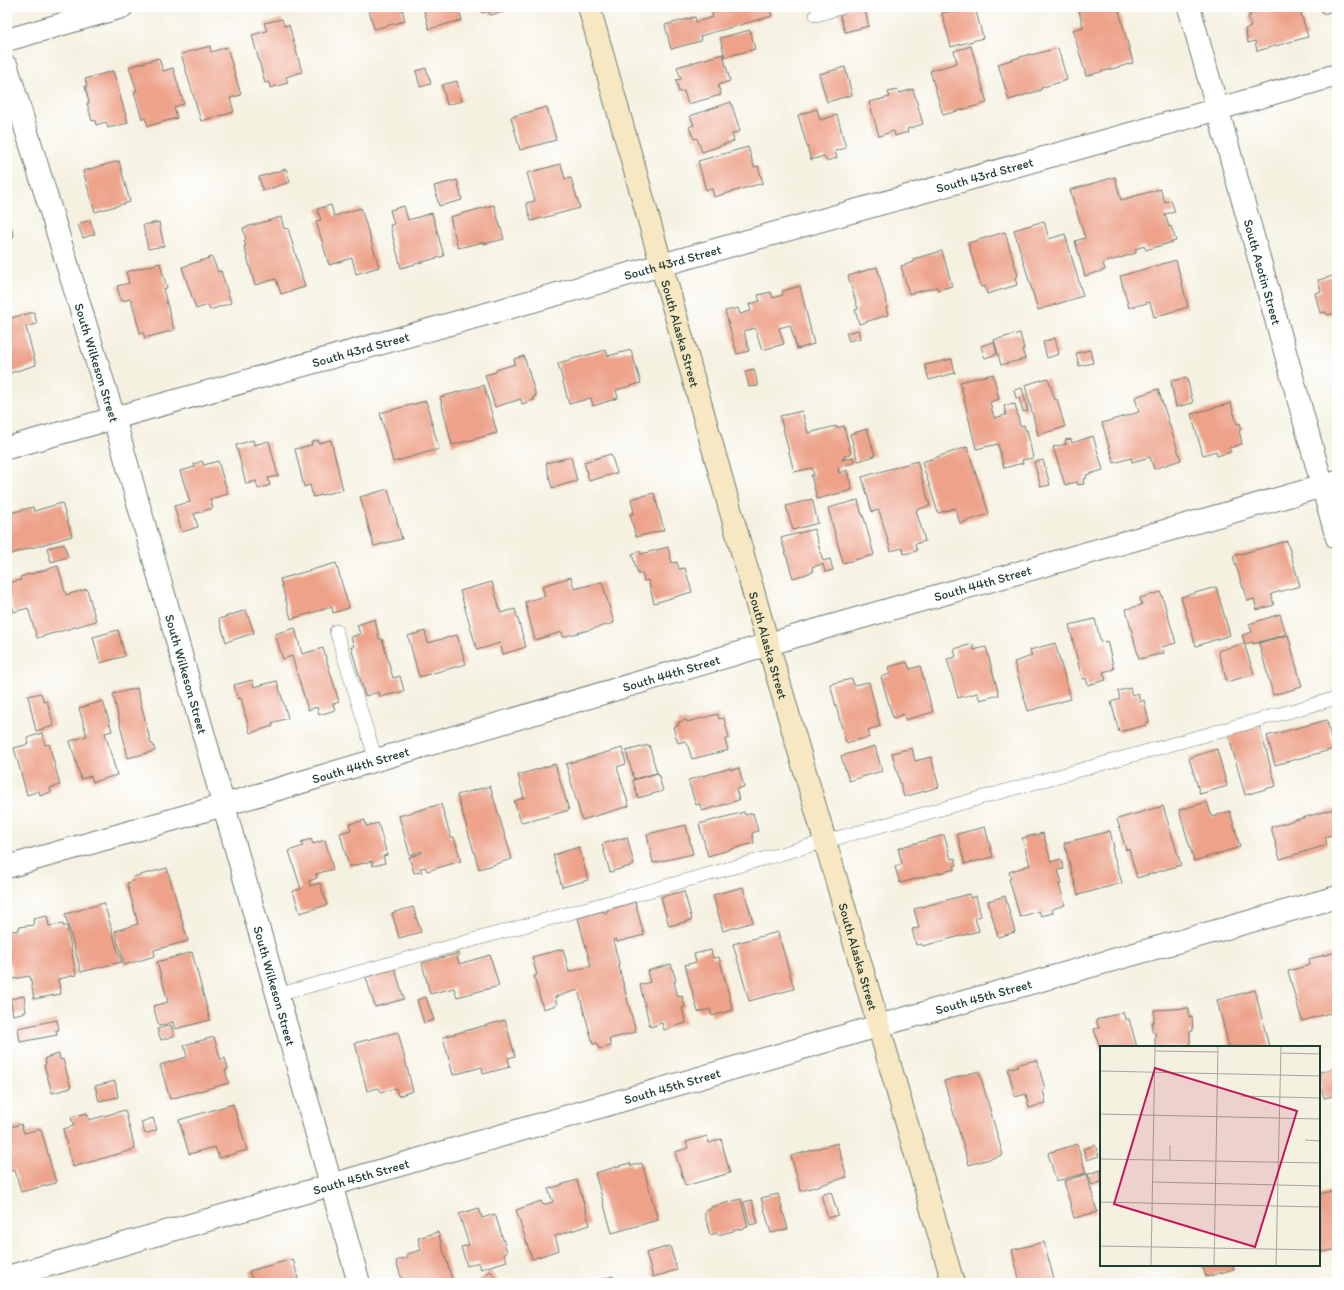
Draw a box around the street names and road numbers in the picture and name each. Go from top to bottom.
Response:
street label: South 43rd Street [934,154,1035,196]
street label: South Asotin Street [1240,217,1284,327]
street label: South 43rd Street [622,242,723,283]
street label: South Alaska Street [658,278,703,389]
street label: South Wilkeson Street [71,301,122,424]
street label: South 43rd Street [310,329,411,370]
street label: South 44th Street [932,562,1033,604]
street label: South Alaska Street [746,590,791,701]
street label: South Wilkeson Street [162,613,210,736]
street label: South 44th Street [621,652,722,695]
street label: South 44th Street [310,744,411,787]
street label: South Alaska Street [835,901,881,1012]
street label: South Wilkeson Street [250,924,298,1048]
street label: South 45th Street [934,976,1034,1018]
street label: South 45th Street [622,1065,722,1107]
street label: South 45th Street [311,1156,411,1198]

